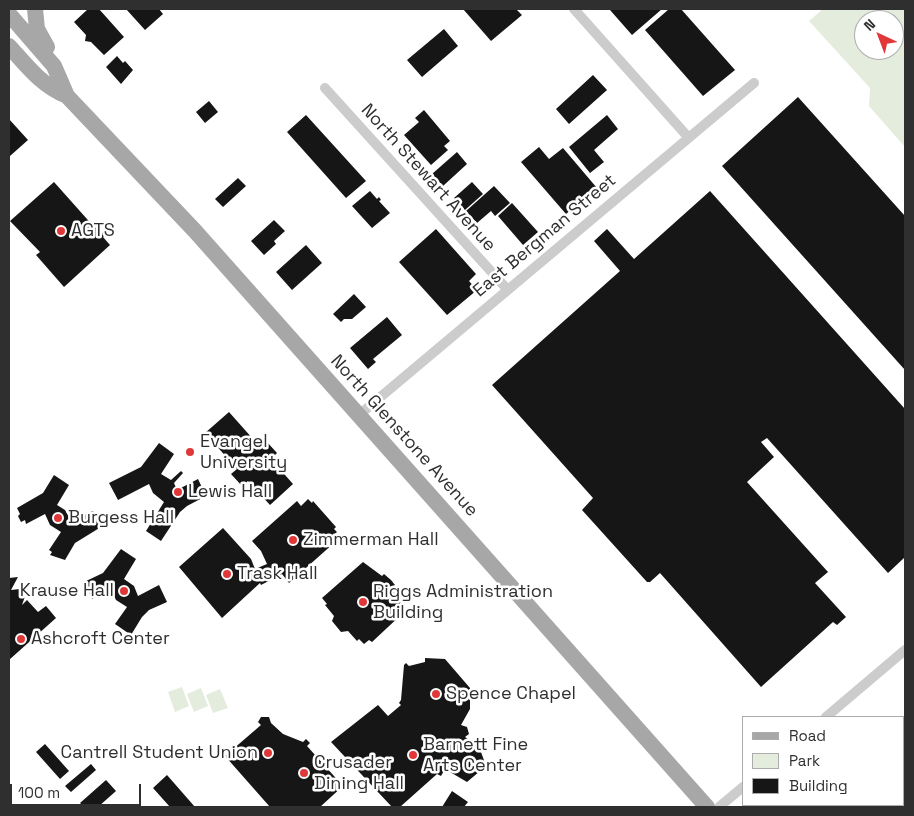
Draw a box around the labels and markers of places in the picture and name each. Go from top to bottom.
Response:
place label: AGTS [71,220,115,242]
marker: AGTS [55,225,67,237]
place label: Evangel University [200,431,287,474]
marker: Evangel University [184,446,196,458]
place label: Lewis Hall [188,481,272,503]
marker: Lewis Hall [172,486,184,498]
place label: Burgess Hall [68,507,174,529]
marker: Burgess Hall [52,512,64,524]
place label: Zimmerman Hall [303,529,439,551]
marker: Zimmerman Hall [287,534,299,546]
place label: Trask Hall [237,563,318,585]
marker: Trask Hall [221,568,233,580]
place label: Krause Hall [20,580,114,602]
place label: Riggs Administration Building [373,581,553,624]
marker: Krause Hall [118,585,130,597]
marker: Riggs Administration Building [357,596,369,608]
place label: Ashcroft Center [31,628,170,650]
marker: Ashcroft Center [15,633,27,645]
place label: Spence Chapel [446,683,576,705]
marker: Spence Chapel [430,688,442,700]
place label: Barnett Fine Arts Center [423,734,528,776]
place label: Cantrell Student Union [61,742,258,764]
marker: Cantrell Student Union [262,747,274,759]
marker: Barnett Fine Arts Center [407,749,419,761]
place label: Crusader Dining Hall [314,752,404,794]
marker: Crusader Dining Hall [298,767,310,779]

